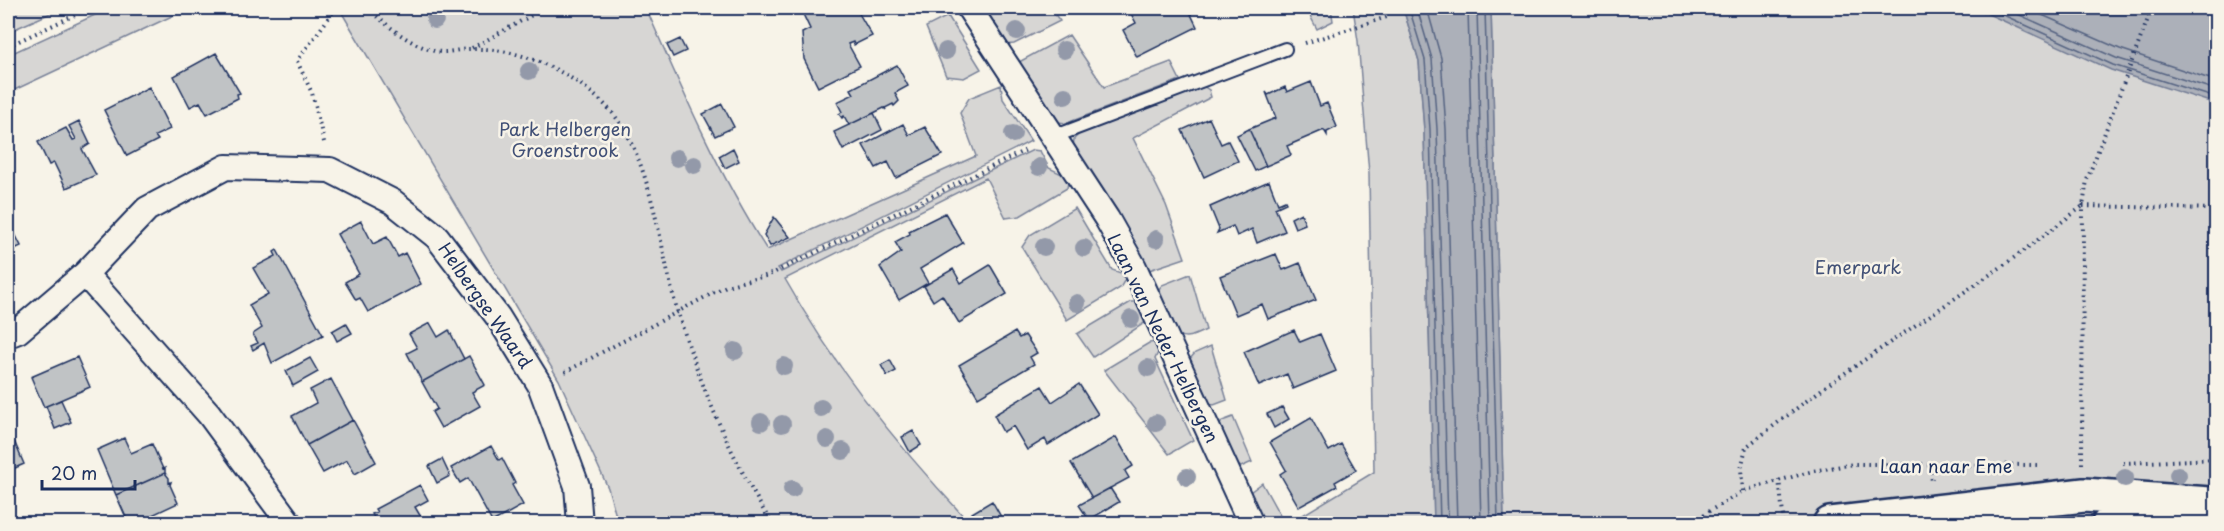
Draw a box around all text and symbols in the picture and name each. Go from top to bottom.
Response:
park label: Park Helbergen Groenstrook [499,115,631,163]
street label: Laan van Neder Helbergen [1101,229,1227,447]
street label: Helbergse Waard [432,237,540,373]
park label: Emerpark [1815,253,1901,280]
street label: Laan naar Eme [1880,452,2012,479]
scale bar [42,453,135,491]
text: 20 m [51,459,97,486]

